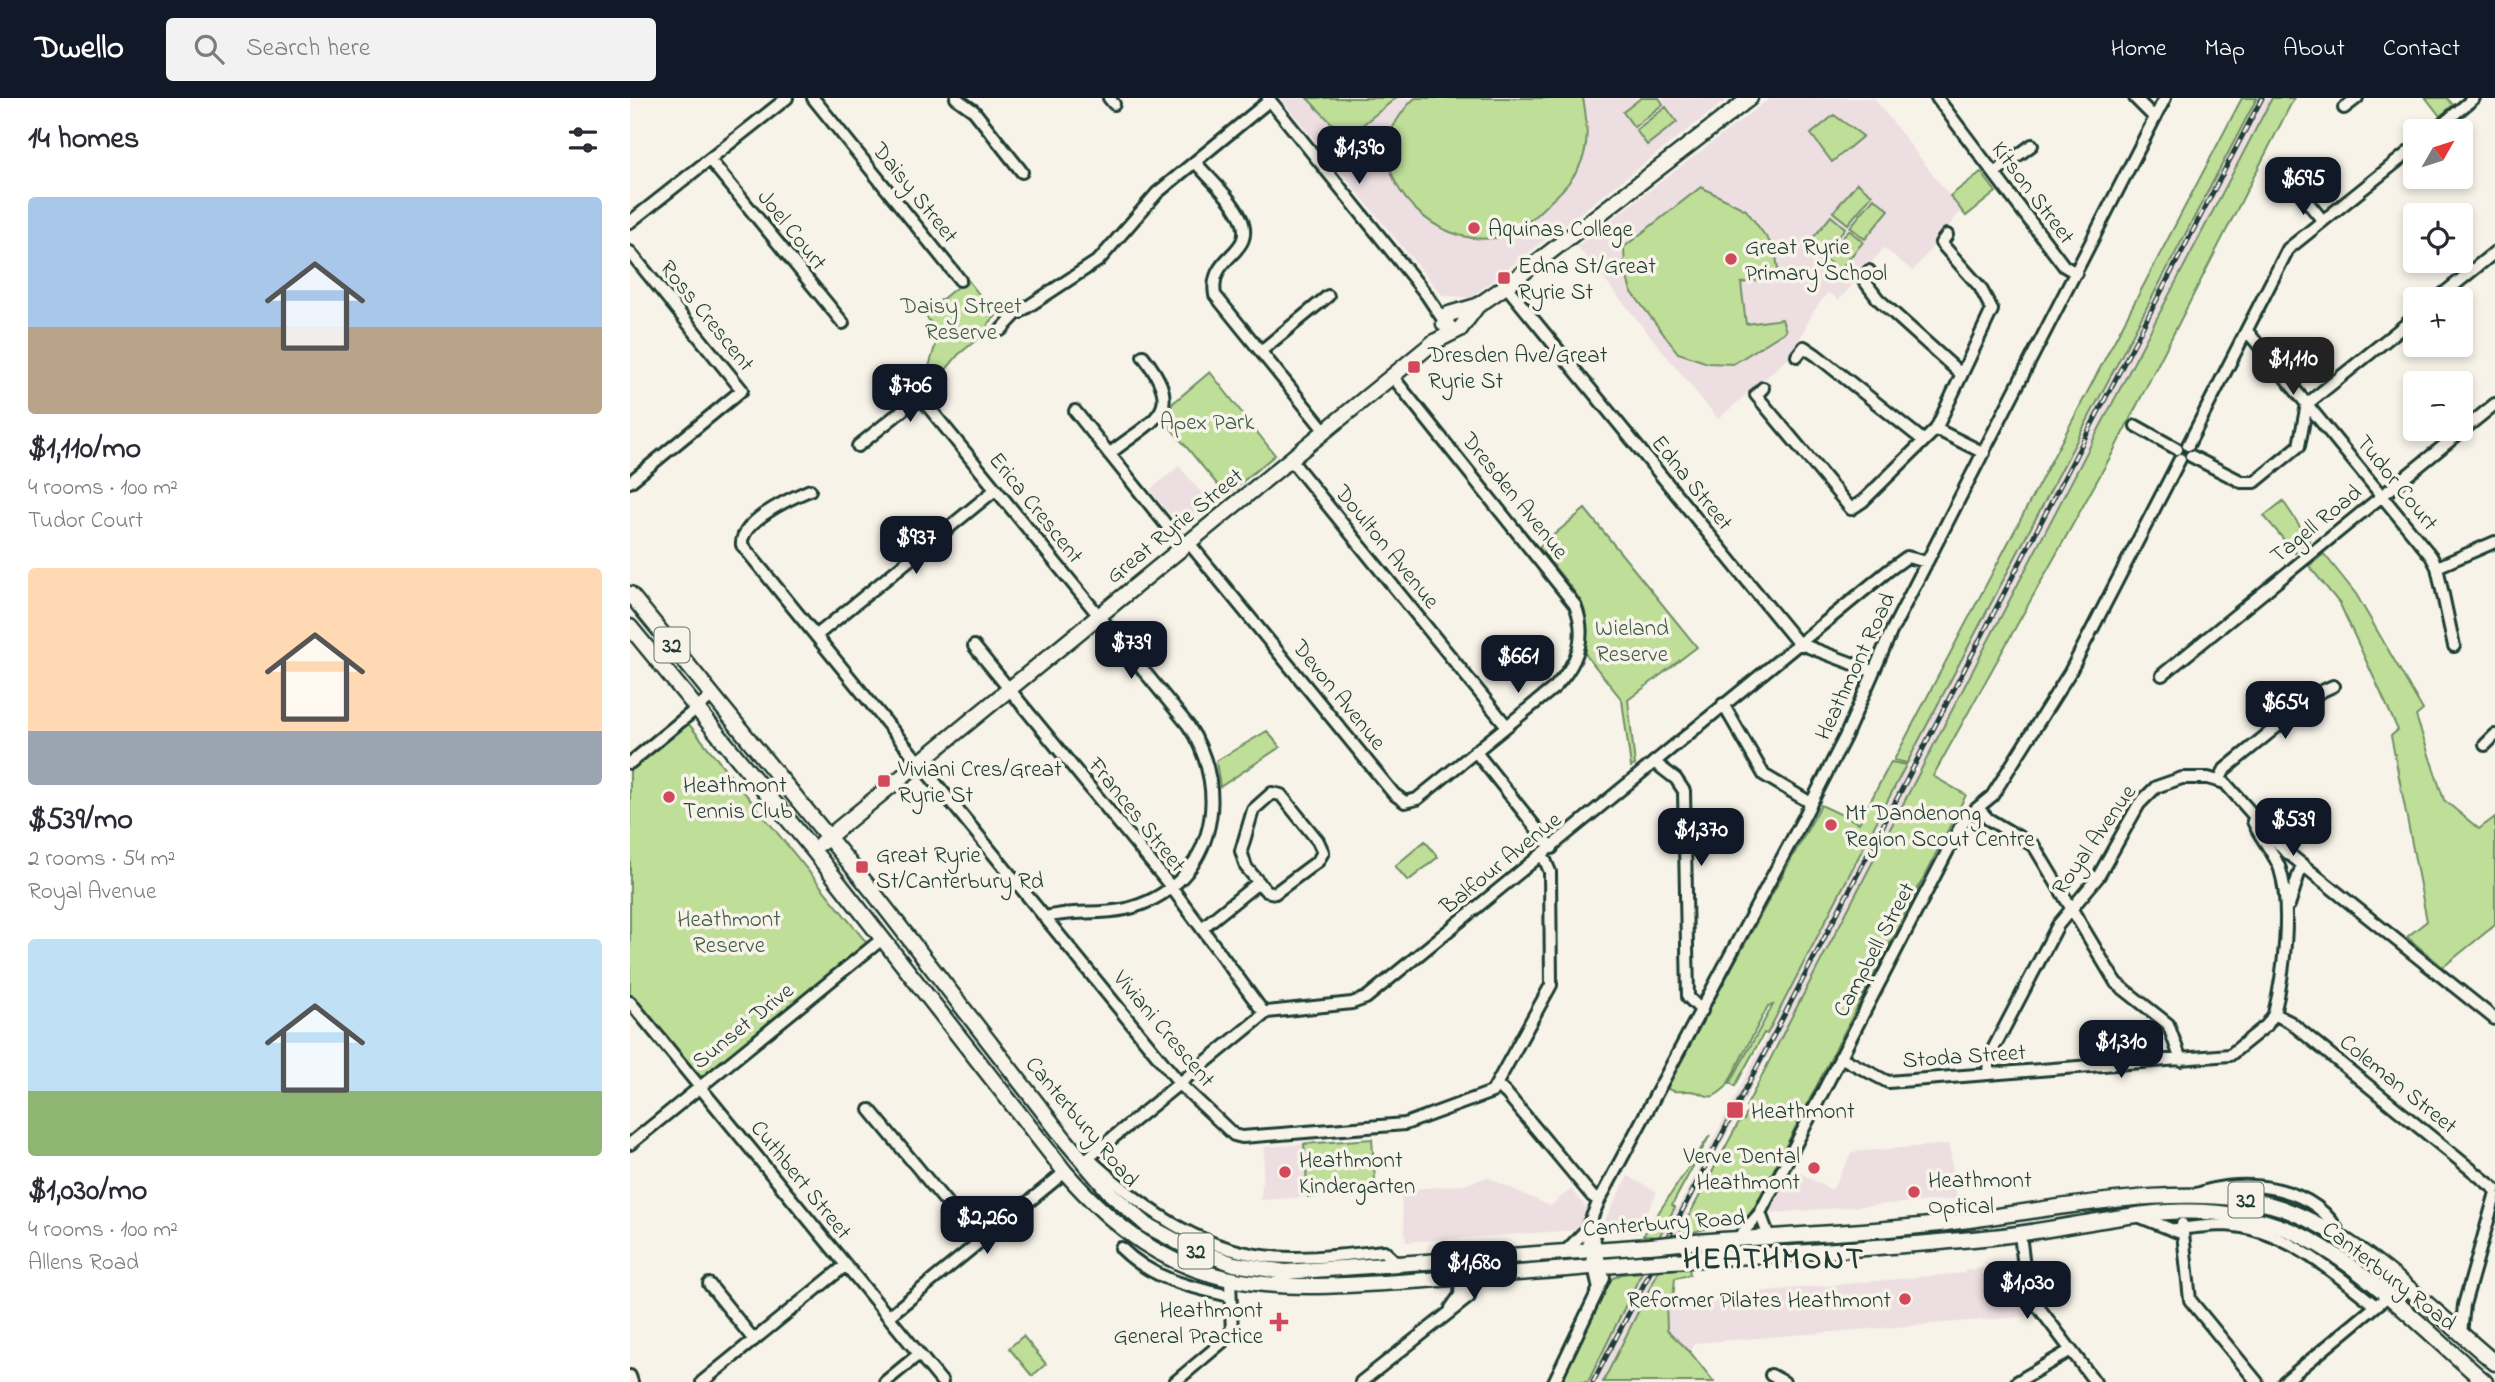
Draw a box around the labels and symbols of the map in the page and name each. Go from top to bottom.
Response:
north arrow [2403,119,2473,189]
pin: $1,390 [1302,126,1416,186]
street label: Daisy Street [861,135,965,253]
street label: Kitson Street [1982,135,2082,252]
pin: $695 [2262,158,2344,217]
street label: Joel Court [748,183,834,278]
place label: Aquinas College [1488,214,1633,248]
marker: Aquinas College [1466,220,1482,236]
place label: Great Ryrie Primary School [1745,232,1887,293]
place label: Edna St/Great Ryrie St [1518,251,1656,312]
marker: Great Ryrie Primary School [1723,251,1739,267]
street label: Ross Crescent [651,254,762,380]
marker: Edna St/Great Ryrie St [1496,270,1512,286]
park label: Daisy Street Reserve [899,291,1022,350]
pin: $1,110 [2236,338,2350,397]
place label: Dresden Ave/Great Ryrie St [1427,340,1608,401]
marker: Dresden Ave/Great Ryrie St [1406,359,1422,375]
pin: $706 [869,364,951,424]
park label: Apex Park [1160,407,1255,440]
street label: Dresden Avenue [1452,425,1576,568]
street label: Tudor Court [2347,428,2445,539]
street label: Edna Street [1642,429,1740,539]
street label: Erica Crescent [980,446,1091,572]
street label: Great Ryrie Street [1100,461,1253,594]
street label: Doulton Avenue [1325,478,1447,617]
street label: Tagell Road [2264,478,2370,573]
pin: $937 [875,517,957,576]
street label: Heathmont Road [1808,588,1905,746]
park label: Wieland Reserve [1595,613,1669,672]
pin: $739 [1090,622,1172,681]
road number: 32 [654,628,690,662]
street label: Devon Avenue [1282,632,1393,759]
pin: $661 [1477,636,1559,695]
pin: $654 [2244,682,2326,741]
street label: Frances Street [1079,750,1193,881]
place label: Viviani Cres/Great Ryrie St [897,754,1062,815]
place label: Heathmont Tennis Club [683,770,792,829]
marker: Viviani Cres/Great Ryrie St [876,773,892,789]
street label: Royal Avenue [2045,778,2147,904]
marker: Heathmont Tennis Club [661,789,677,805]
place label: Mt Dandenong Region Scout Centre [1845,798,2035,858]
pin: $539 [2252,798,2334,858]
street label: Balfour Avenue [1433,804,1570,924]
pin: $1,370 [1644,808,1758,868]
marker: Mt Dandenong Region Scout Centre [1823,817,1839,833]
place label: Great Ryrie St/Canterbury Rd [876,840,1044,901]
marker: Great Ryrie St/Canterbury Rd [854,859,870,875]
street label: Campbell Street [1826,877,1925,1024]
park label: Heathmont Reserve [677,904,781,963]
street label: Viviani Crescent [1103,963,1222,1096]
street label: Sunset Drive [686,975,802,1078]
pin: $1,310 [2064,1020,2178,1080]
street label: Coleman Street [2331,1027,2464,1143]
street label: Stoda Street [1901,1037,2027,1078]
street label: Canterbury Road [1015,1050,1146,1197]
place label: Heathmont [1751,1096,1855,1129]
marker: Heathmont [1725,1100,1745,1120]
street label: Cuthbert Street [741,1114,859,1248]
place label: Verve Dental Heathmont [1683,1141,1800,1200]
place label: Heathmont Kindergarten [1299,1145,1415,1205]
marker: Verve Dental Heathmont [1806,1160,1822,1176]
marker: Heathmont Kindergarten [1277,1164,1293,1180]
place label: Heathmont Optical [1928,1165,2032,1224]
road number: 32 [2228,1182,2264,1218]
marker: Heathmont Optical [1906,1184,1922,1200]
pin: $2,260 [930,1196,1044,1256]
street label: Canterbury Road [1582,1202,1747,1249]
street label: Canterbury Road [2313,1214,2463,1342]
road number: 32 [1178,1234,1214,1268]
district label: HEATHMONT [1683,1239,1865,1283]
pin: $1,680 [1417,1242,1531,1301]
pin: $1,030 [1970,1262,2084,1321]
place label: Reformer Pilates Heathmont [1627,1285,1891,1318]
marker: Reformer Pilates Heathmont [1897,1291,1913,1307]
place label: Heathmont General Practice [1113,1295,1264,1354]
marker: Heathmont General Practice [1269,1312,1289,1332]

